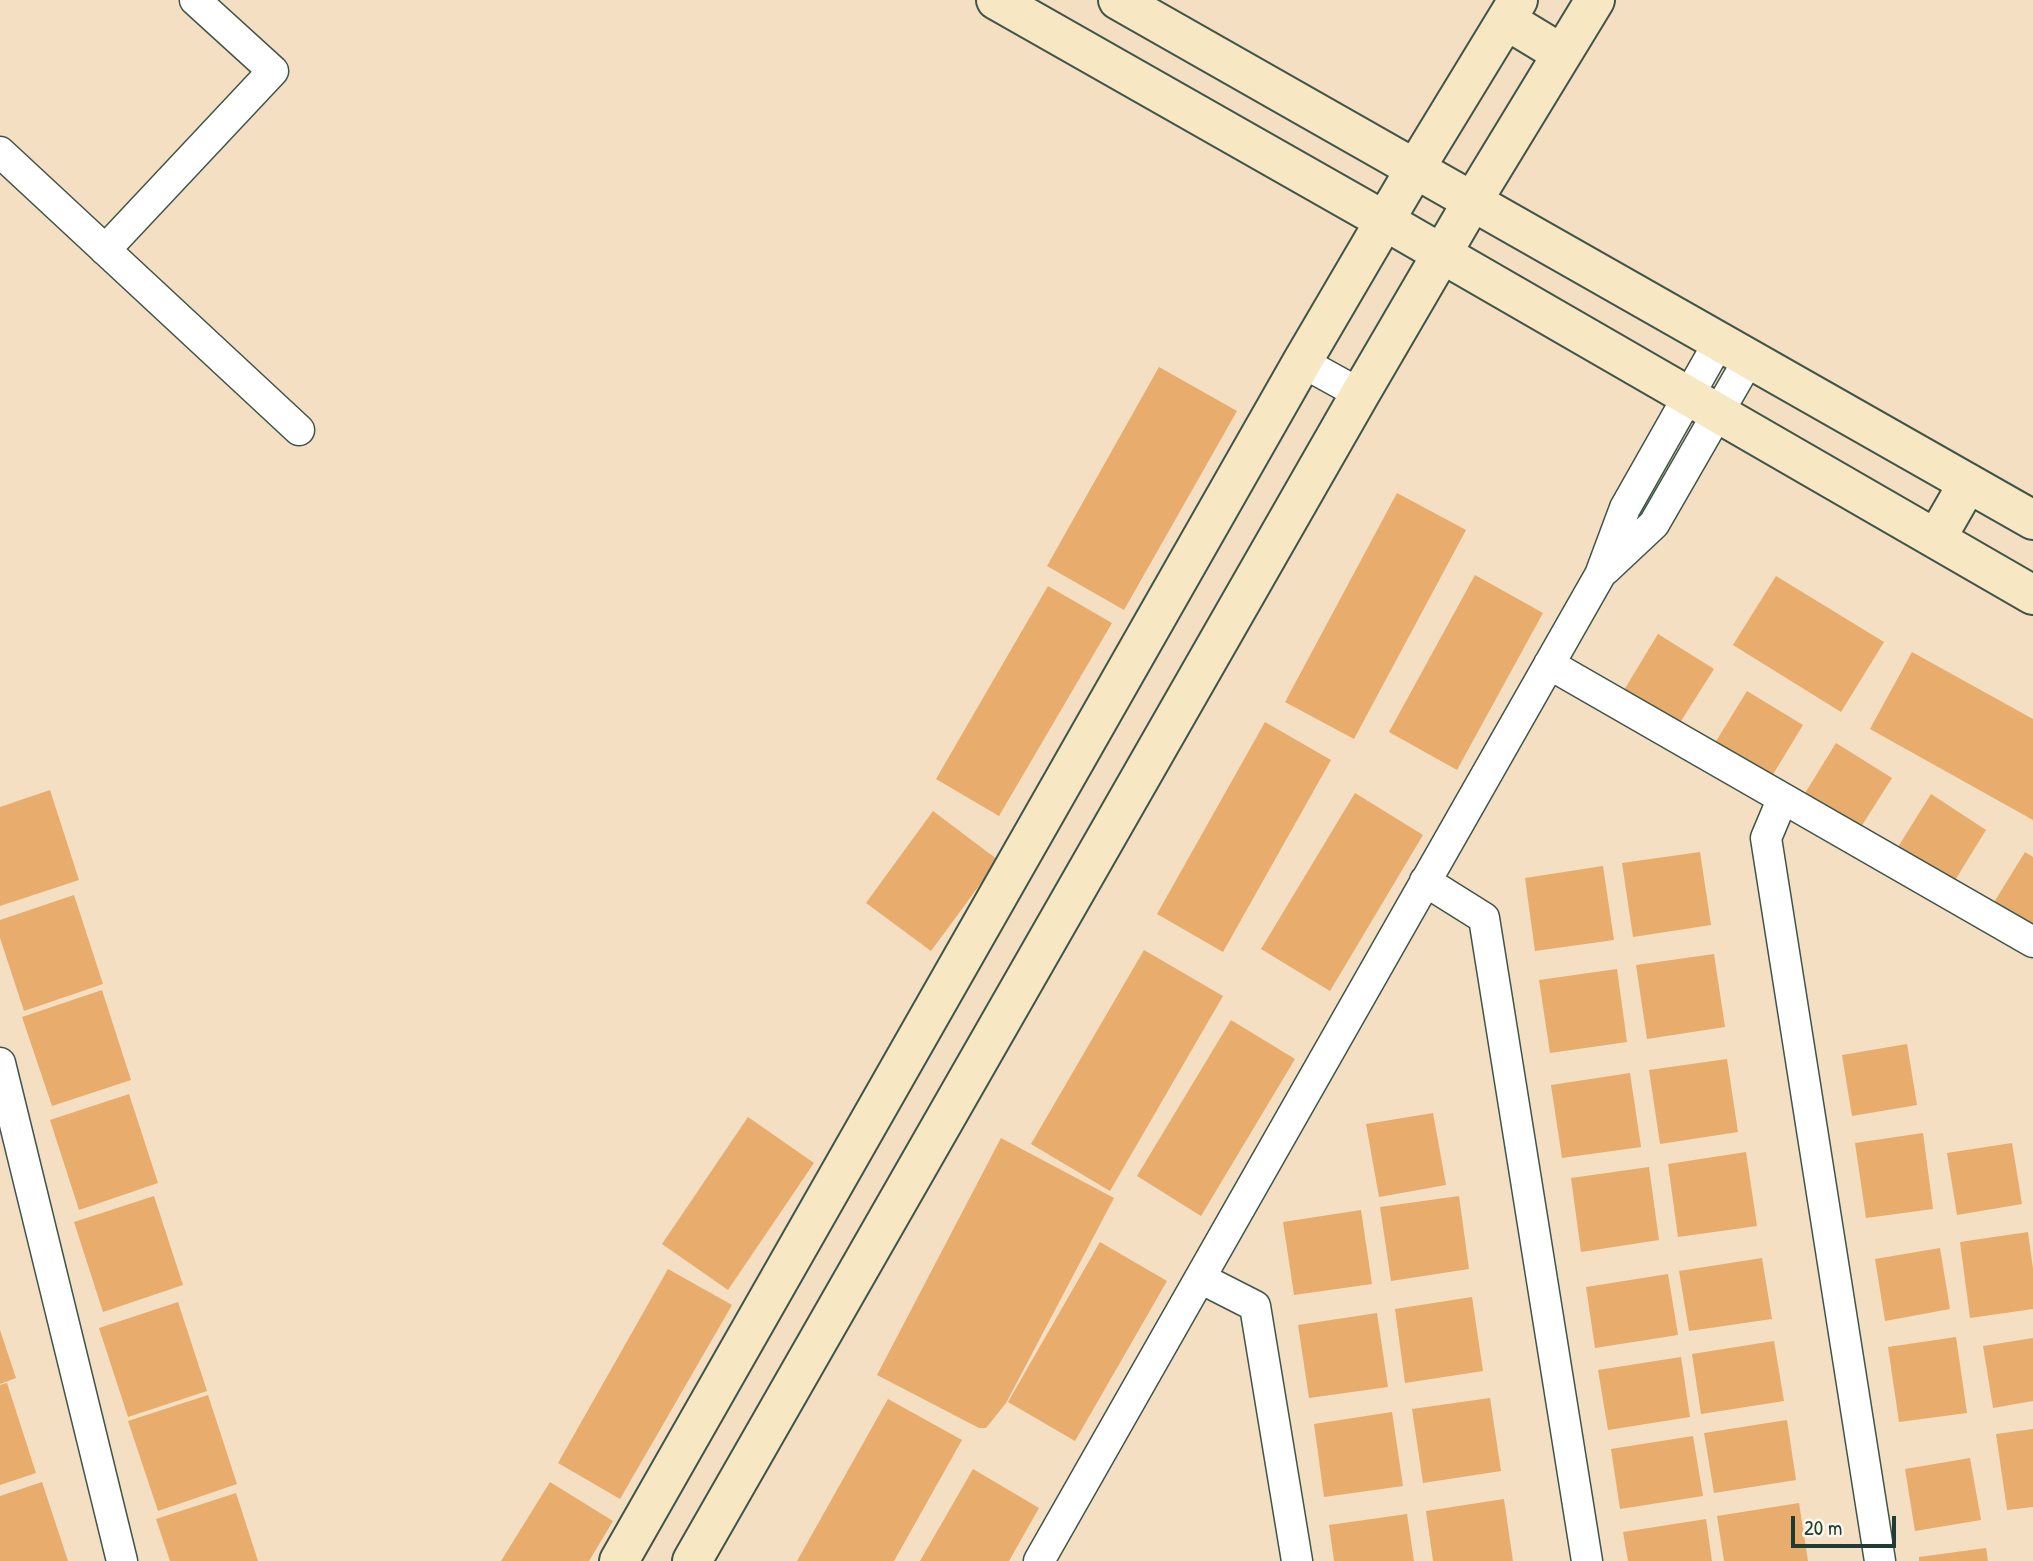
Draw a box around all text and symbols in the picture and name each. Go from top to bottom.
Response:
scale bar [1795,1502,1900,1546]
text: 20 m [1804,1513,1842,1542]

